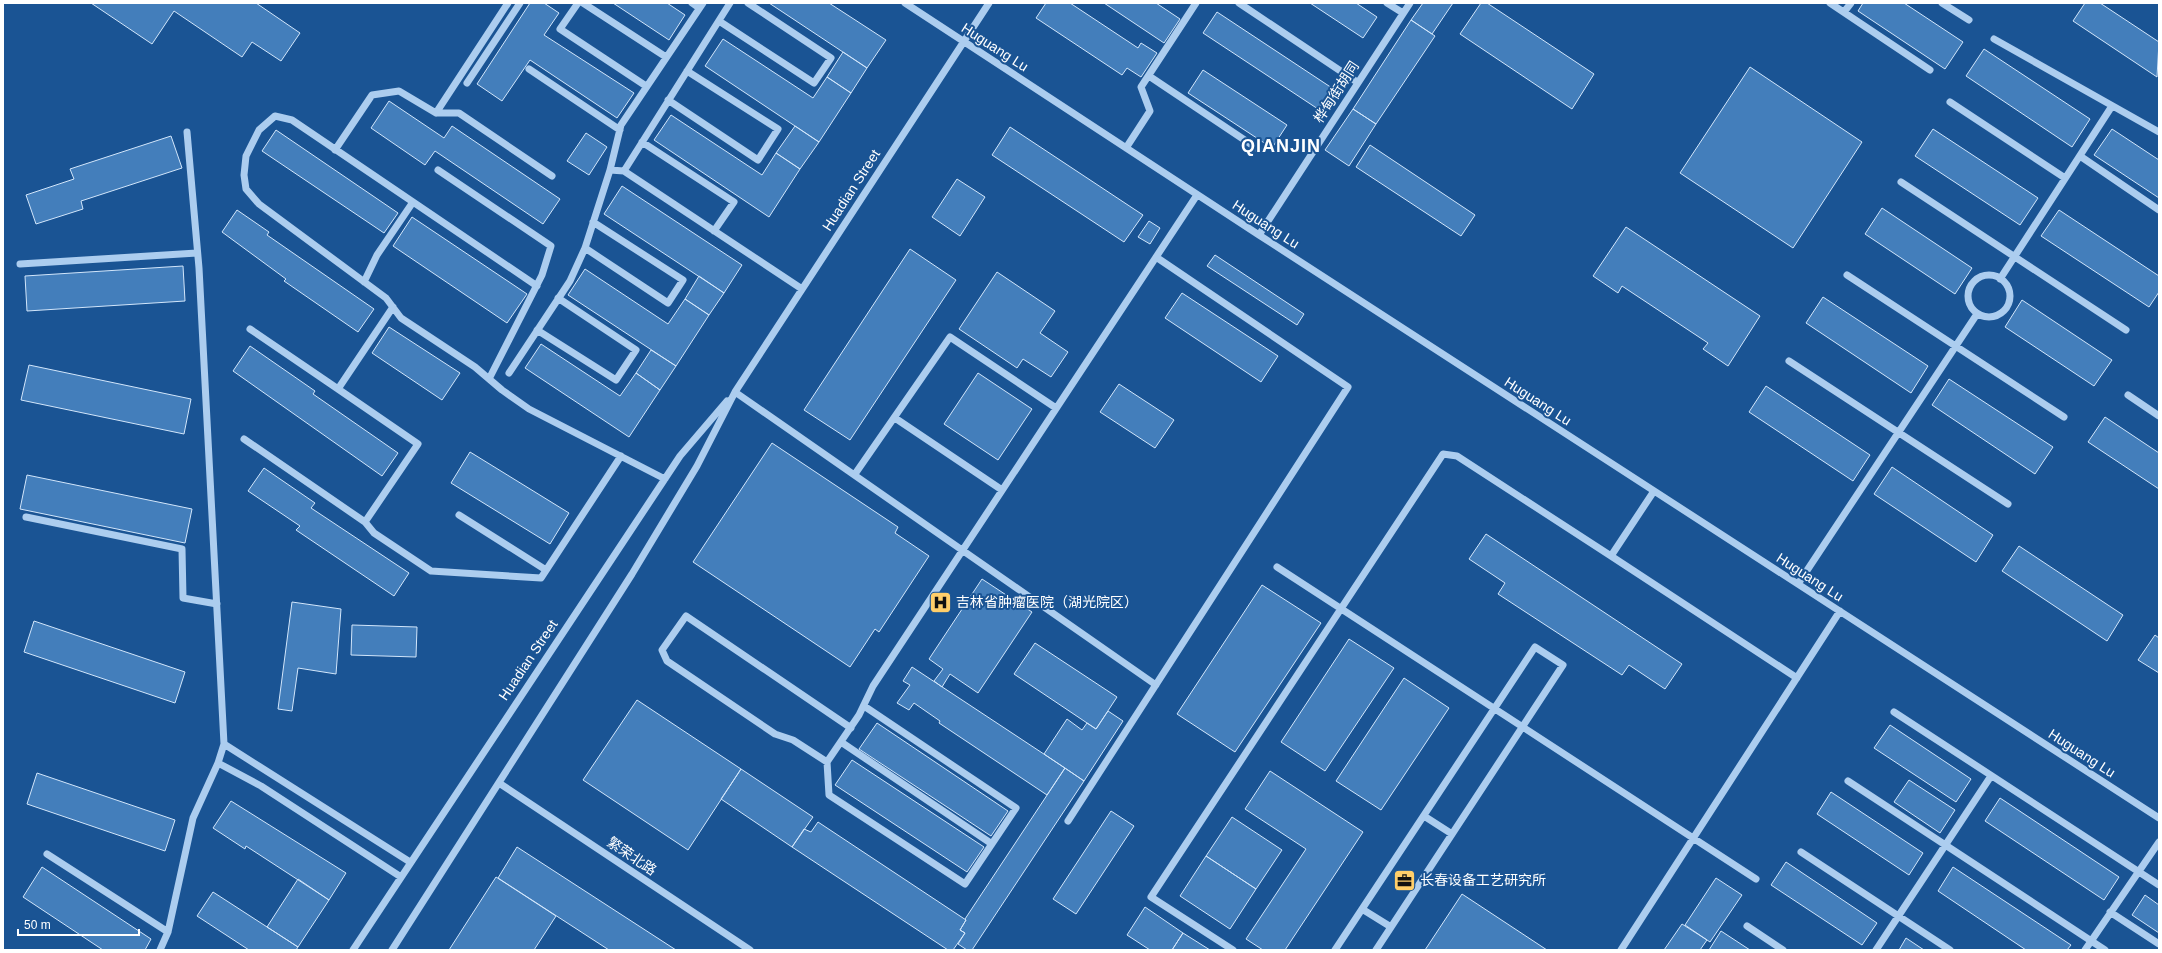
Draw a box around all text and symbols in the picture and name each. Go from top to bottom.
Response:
street label: Huguang Lu [959,20,1031,74]
street label: 桦甸街胡同 [1310,58,1362,126]
district label: QIANJIN [1241,136,1321,156]
street label: Huadian Street [819,146,883,234]
street label: Huguang Lu [1230,197,1302,251]
street label: Huguang Lu [1502,374,1574,428]
street label: Huguang Lu [1774,550,1846,604]
hospital icon: 吉林省肿瘤医院（湖光院区） [927,589,953,615]
place label: 吉林省肿瘤医院（湖光院区） [956,594,1138,610]
street label: Huadian Street [495,617,561,703]
street label: Huguang Lu [2046,726,2118,780]
street label: 繁荣北路 [604,834,660,878]
office icon: 长春设备工艺研究所 [1391,867,1417,893]
place label: 长春设备工艺研究所 [1420,872,1546,888]
scale bar [18,911,139,937]
text: 50 m [24,918,51,932]

